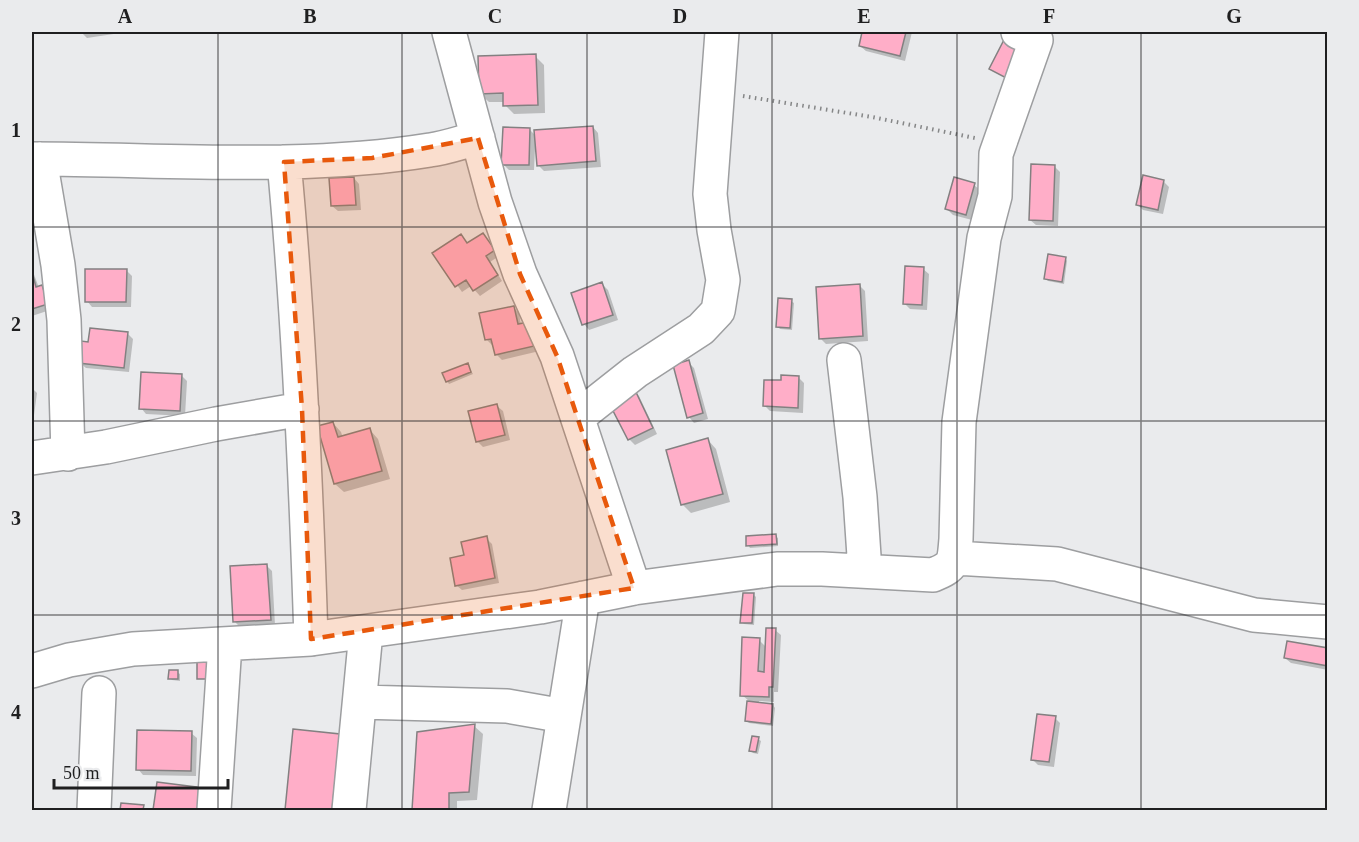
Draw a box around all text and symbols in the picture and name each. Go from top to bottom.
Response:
text: A [118,5,133,27]
text: B [303,5,317,27]
text: C [488,5,502,27]
text: D [673,5,687,27]
text: E [857,5,871,27]
text: F [1043,5,1055,27]
text: G [1226,5,1242,27]
text: 1 [11,119,21,141]
text: 2 [11,313,21,335]
text: 3 [11,507,21,529]
text: 4 [11,701,21,723]
scale bar [54,752,228,790]
text: 50 m [63,763,100,783]

